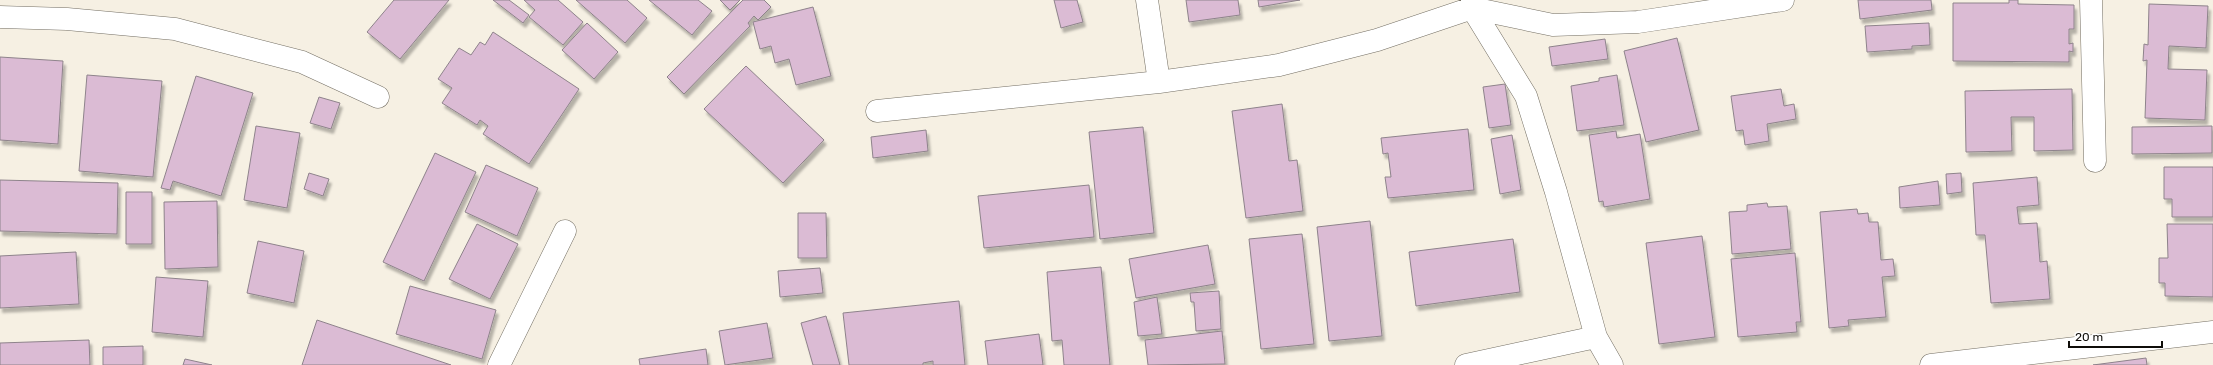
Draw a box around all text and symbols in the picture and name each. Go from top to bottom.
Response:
scale bar [2069,323,2162,349]
text: 20 m [2075,330,2103,344]

